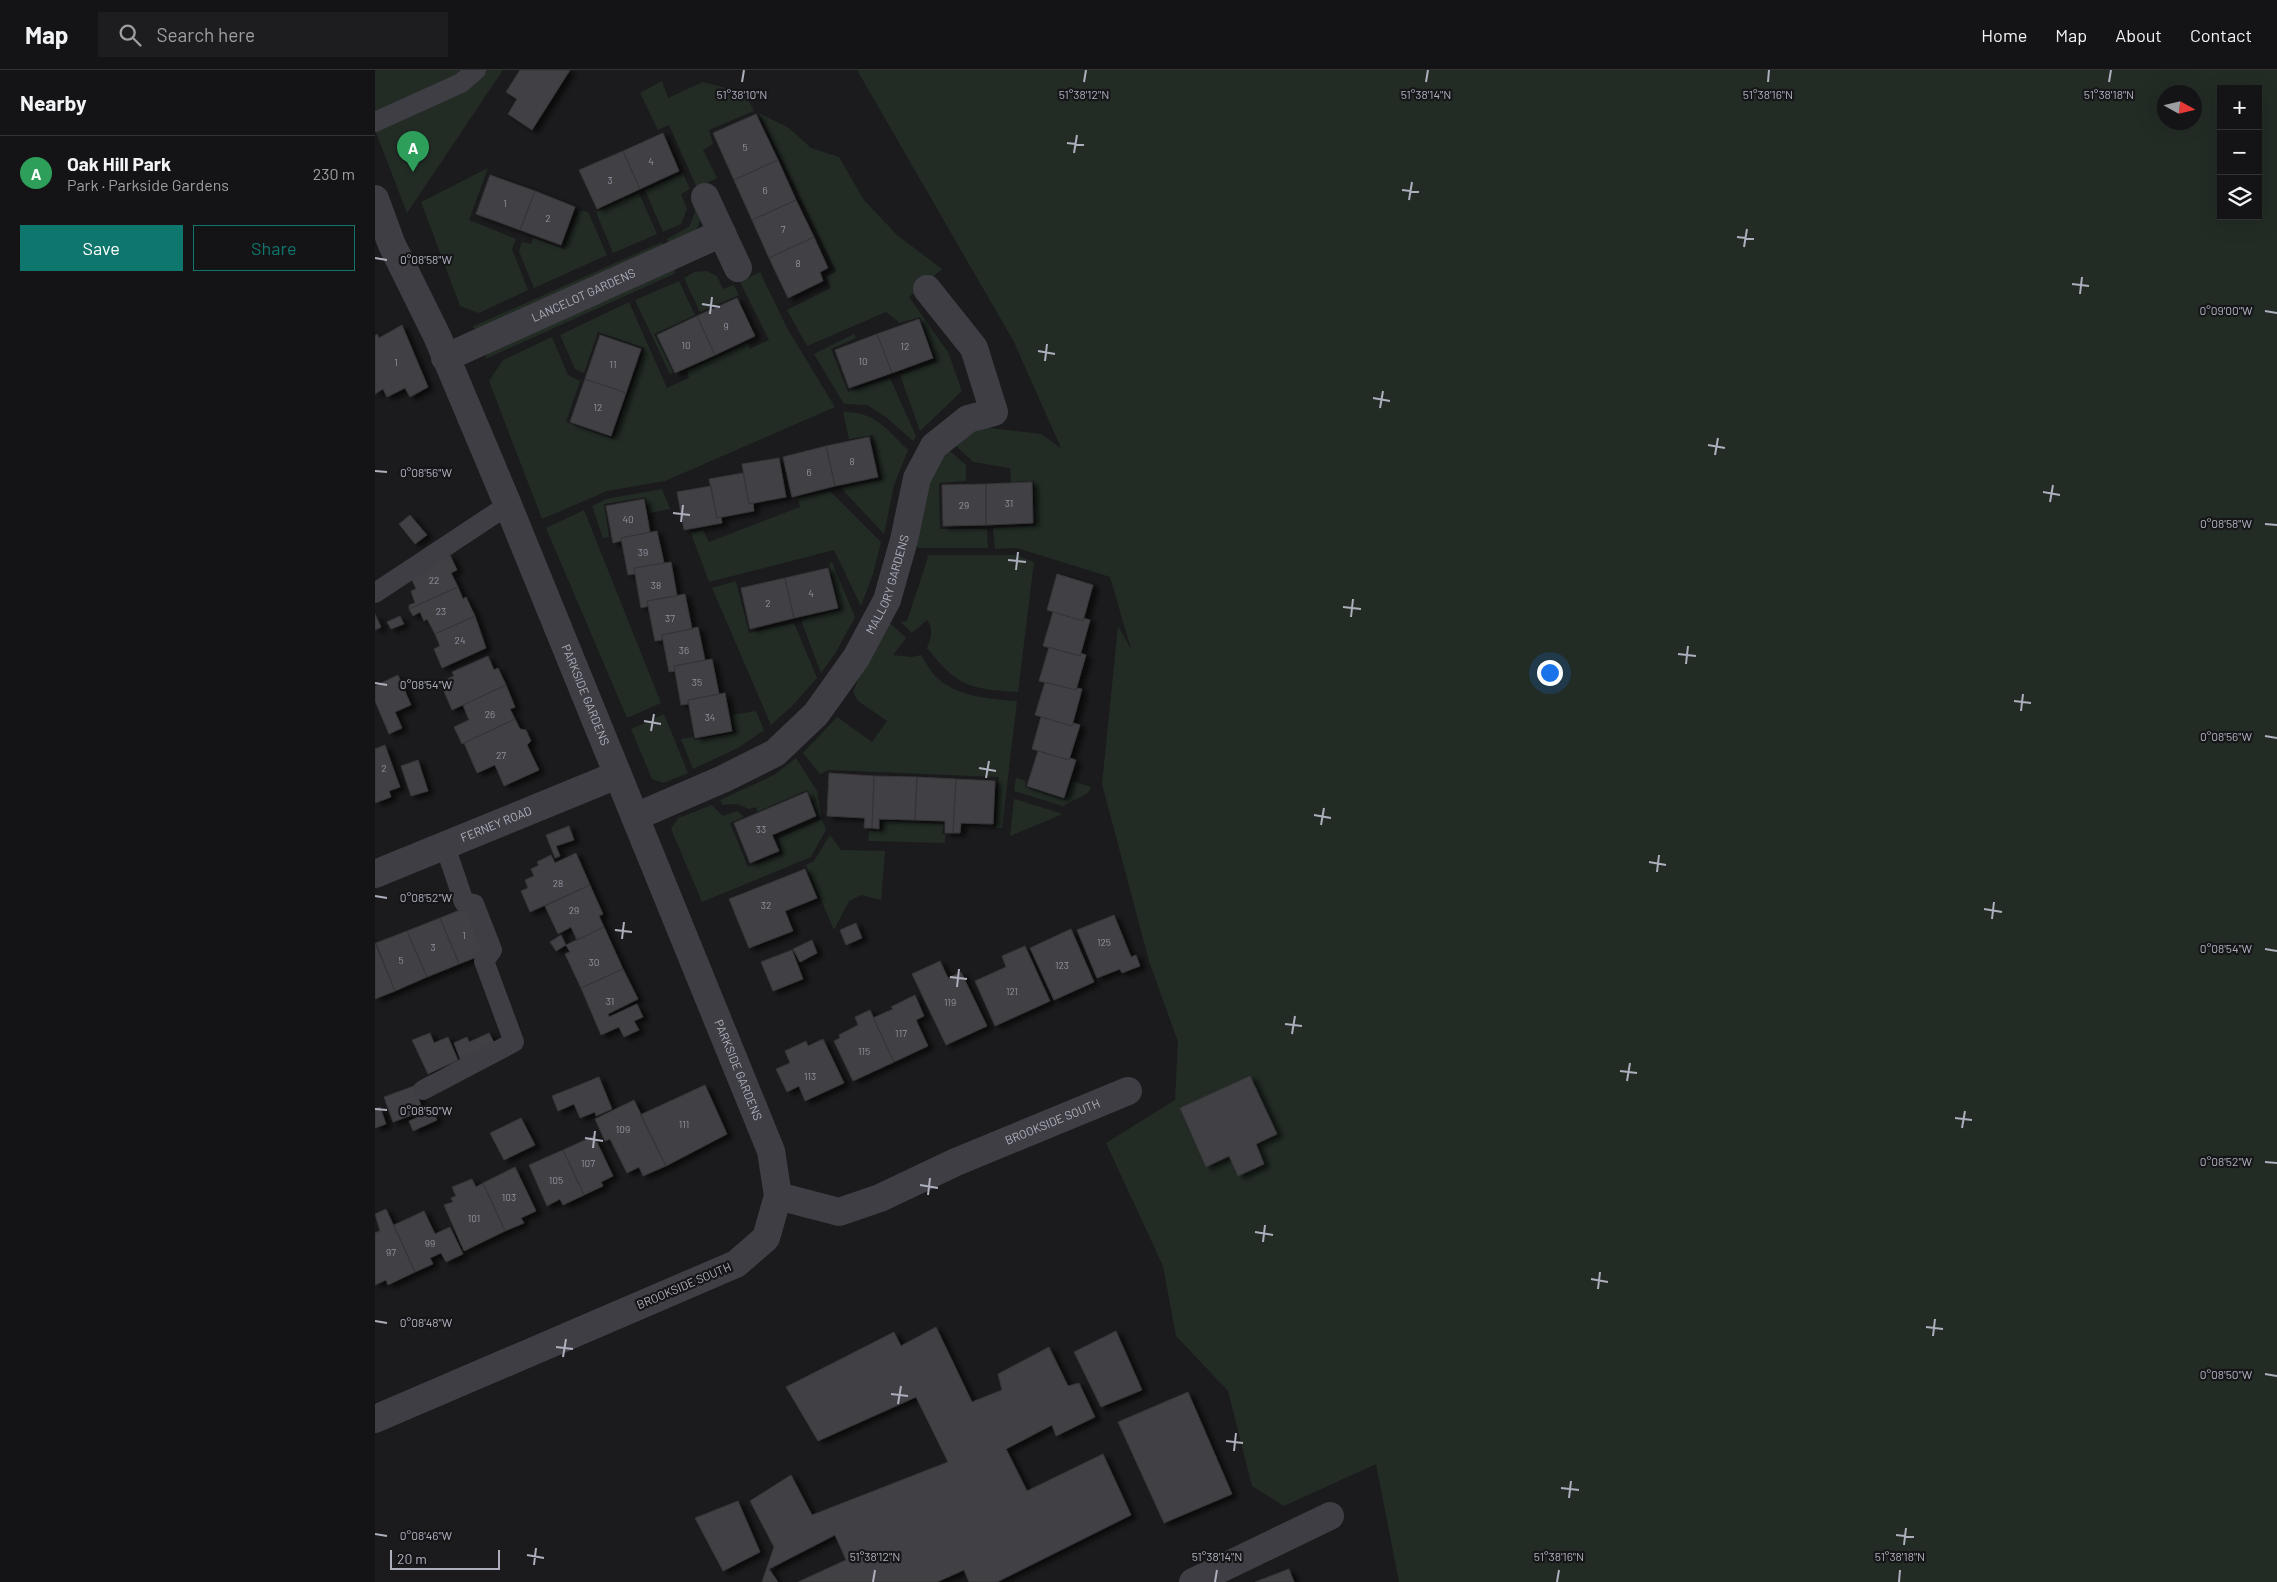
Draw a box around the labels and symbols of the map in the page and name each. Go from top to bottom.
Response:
north arrow [2157,85,2202,130]
text: 51°38'10"N [717,87,767,101]
text: 51°38'12"N [1059,87,1109,101]
text: 51°38'14"N [1401,87,1451,101]
text: 51°38'16"N [1743,87,1793,101]
text: 51°38'18"N [2084,87,2134,101]
pin: A [397,131,429,172]
house number: 5 [742,141,748,153]
house number: 4 [648,155,654,167]
house number: 3 [607,174,613,186]
house number: 6 [762,184,768,196]
house number: 1 [503,197,507,209]
house number: 2 [545,212,551,224]
house number: 7 [781,223,786,235]
text: 0°08'58"W [400,252,452,266]
house number: 8 [795,257,801,269]
street label: LANCELOT GARDENS [529,265,637,324]
text: 0°09'00"W [2199,303,2253,317]
house number: 9 [723,320,729,332]
house number: 10 [681,339,691,351]
house number: 12 [901,340,909,352]
house number: 10 [858,355,868,367]
house number: 1 [394,356,398,368]
house number: 11 [609,358,617,370]
house number: 12 [594,401,602,413]
house number: 8 [849,455,855,467]
text: 0°08'56"W [400,465,452,479]
house number: 6 [806,466,812,478]
house number: 31 [1005,497,1013,509]
house number: 29 [959,499,969,511]
house number: 40 [622,513,634,525]
text: 0°08'58"W [2200,516,2252,530]
street label: MALLORY GARDENS [862,533,911,636]
house number: 39 [638,546,648,558]
house number: 22 [429,574,439,586]
house number: 38 [651,579,661,591]
house number: 4 [808,587,814,599]
house number: 2 [765,597,771,609]
house number: 23 [436,605,446,617]
house number: 37 [665,612,675,624]
house number: 24 [455,634,465,646]
street label: PARKSIDE GARDENS [559,642,613,747]
house number: 36 [679,644,689,656]
your location [1537,660,1563,686]
house number: 35 [692,676,702,688]
text: 0°08'54"W [400,677,453,691]
house number: 26 [485,708,495,720]
house number: 34 [705,711,715,723]
text: 0°08'56"W [2200,729,2252,743]
house number: 27 [496,749,506,761]
house number: 2 [381,762,387,774]
street label: FERNEY ROAD [458,803,533,844]
house number: 33 [756,823,766,835]
house number: 28 [553,877,563,889]
text: 0°08'52"W [400,890,453,904]
house number: 32 [761,899,771,911]
house number: 29 [569,904,579,916]
house number: 1 [462,929,466,941]
house number: 125 [1097,936,1111,948]
house number: 3 [430,941,436,953]
text: 0°08'54"W [2200,941,2253,955]
house number: 5 [398,954,404,966]
house number: 30 [589,956,599,968]
house number: 123 [1055,959,1069,971]
house number: 121 [1006,985,1018,997]
house number: 31 [606,995,614,1007]
house number: 119 [944,996,956,1008]
street label: PARKSIDE GARDENS [712,1017,766,1122]
house number: 117 [895,1027,907,1039]
house number: 115 [858,1045,870,1057]
house number: 113 [804,1070,816,1082]
street label: BROOKSIDE SOUTH [1003,1095,1102,1147]
text: 0°08'50"W [400,1103,453,1117]
house number: 111 [679,1118,689,1130]
house number: 109 [616,1123,630,1135]
text: 0°08'52"W [2200,1154,2253,1168]
house number: 107 [581,1157,595,1169]
house number: 105 [549,1174,563,1186]
house number: 103 [502,1191,516,1203]
house number: 101 [468,1212,480,1224]
house number: 99 [425,1237,435,1249]
house number: 97 [386,1246,396,1258]
street label: BROOKSIDE SOUTH [634,1259,733,1311]
text: 0°08'48"W [400,1315,453,1329]
text: 0°08'50"W [2200,1367,2253,1381]
text: 0°08'46"W [400,1528,453,1542]
scale bar [390,1547,500,1570]
text: 51°38'12"N [850,1549,900,1563]
text: 51°38'14"N [1192,1549,1242,1563]
text: 51°38'16"N [1534,1549,1584,1563]
text: 51°38'18"N [1875,1549,1925,1563]

